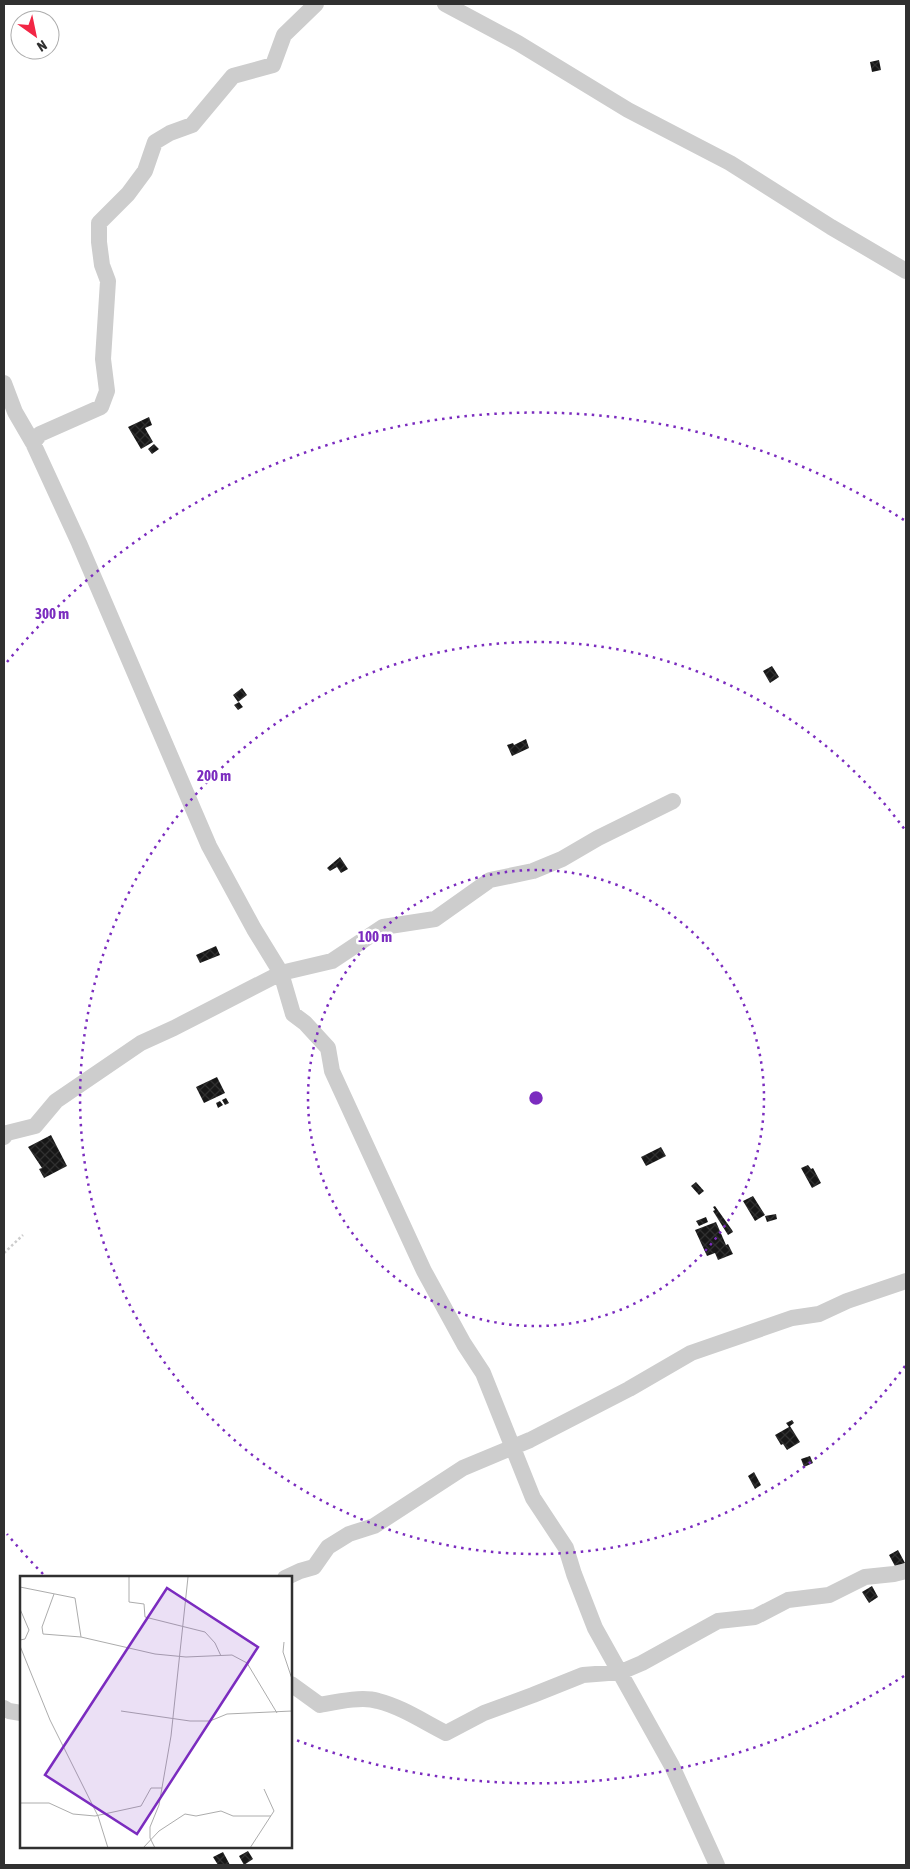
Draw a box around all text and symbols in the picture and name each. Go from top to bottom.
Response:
north arrow [10,10,60,60]
text: N [34,37,50,55]
text: 300 m [35,605,69,622]
text: 200 m [197,767,231,784]
text: 100 m [358,928,392,945]
centre of rings [527,1089,545,1107]
inset map [20,1576,292,1849]

